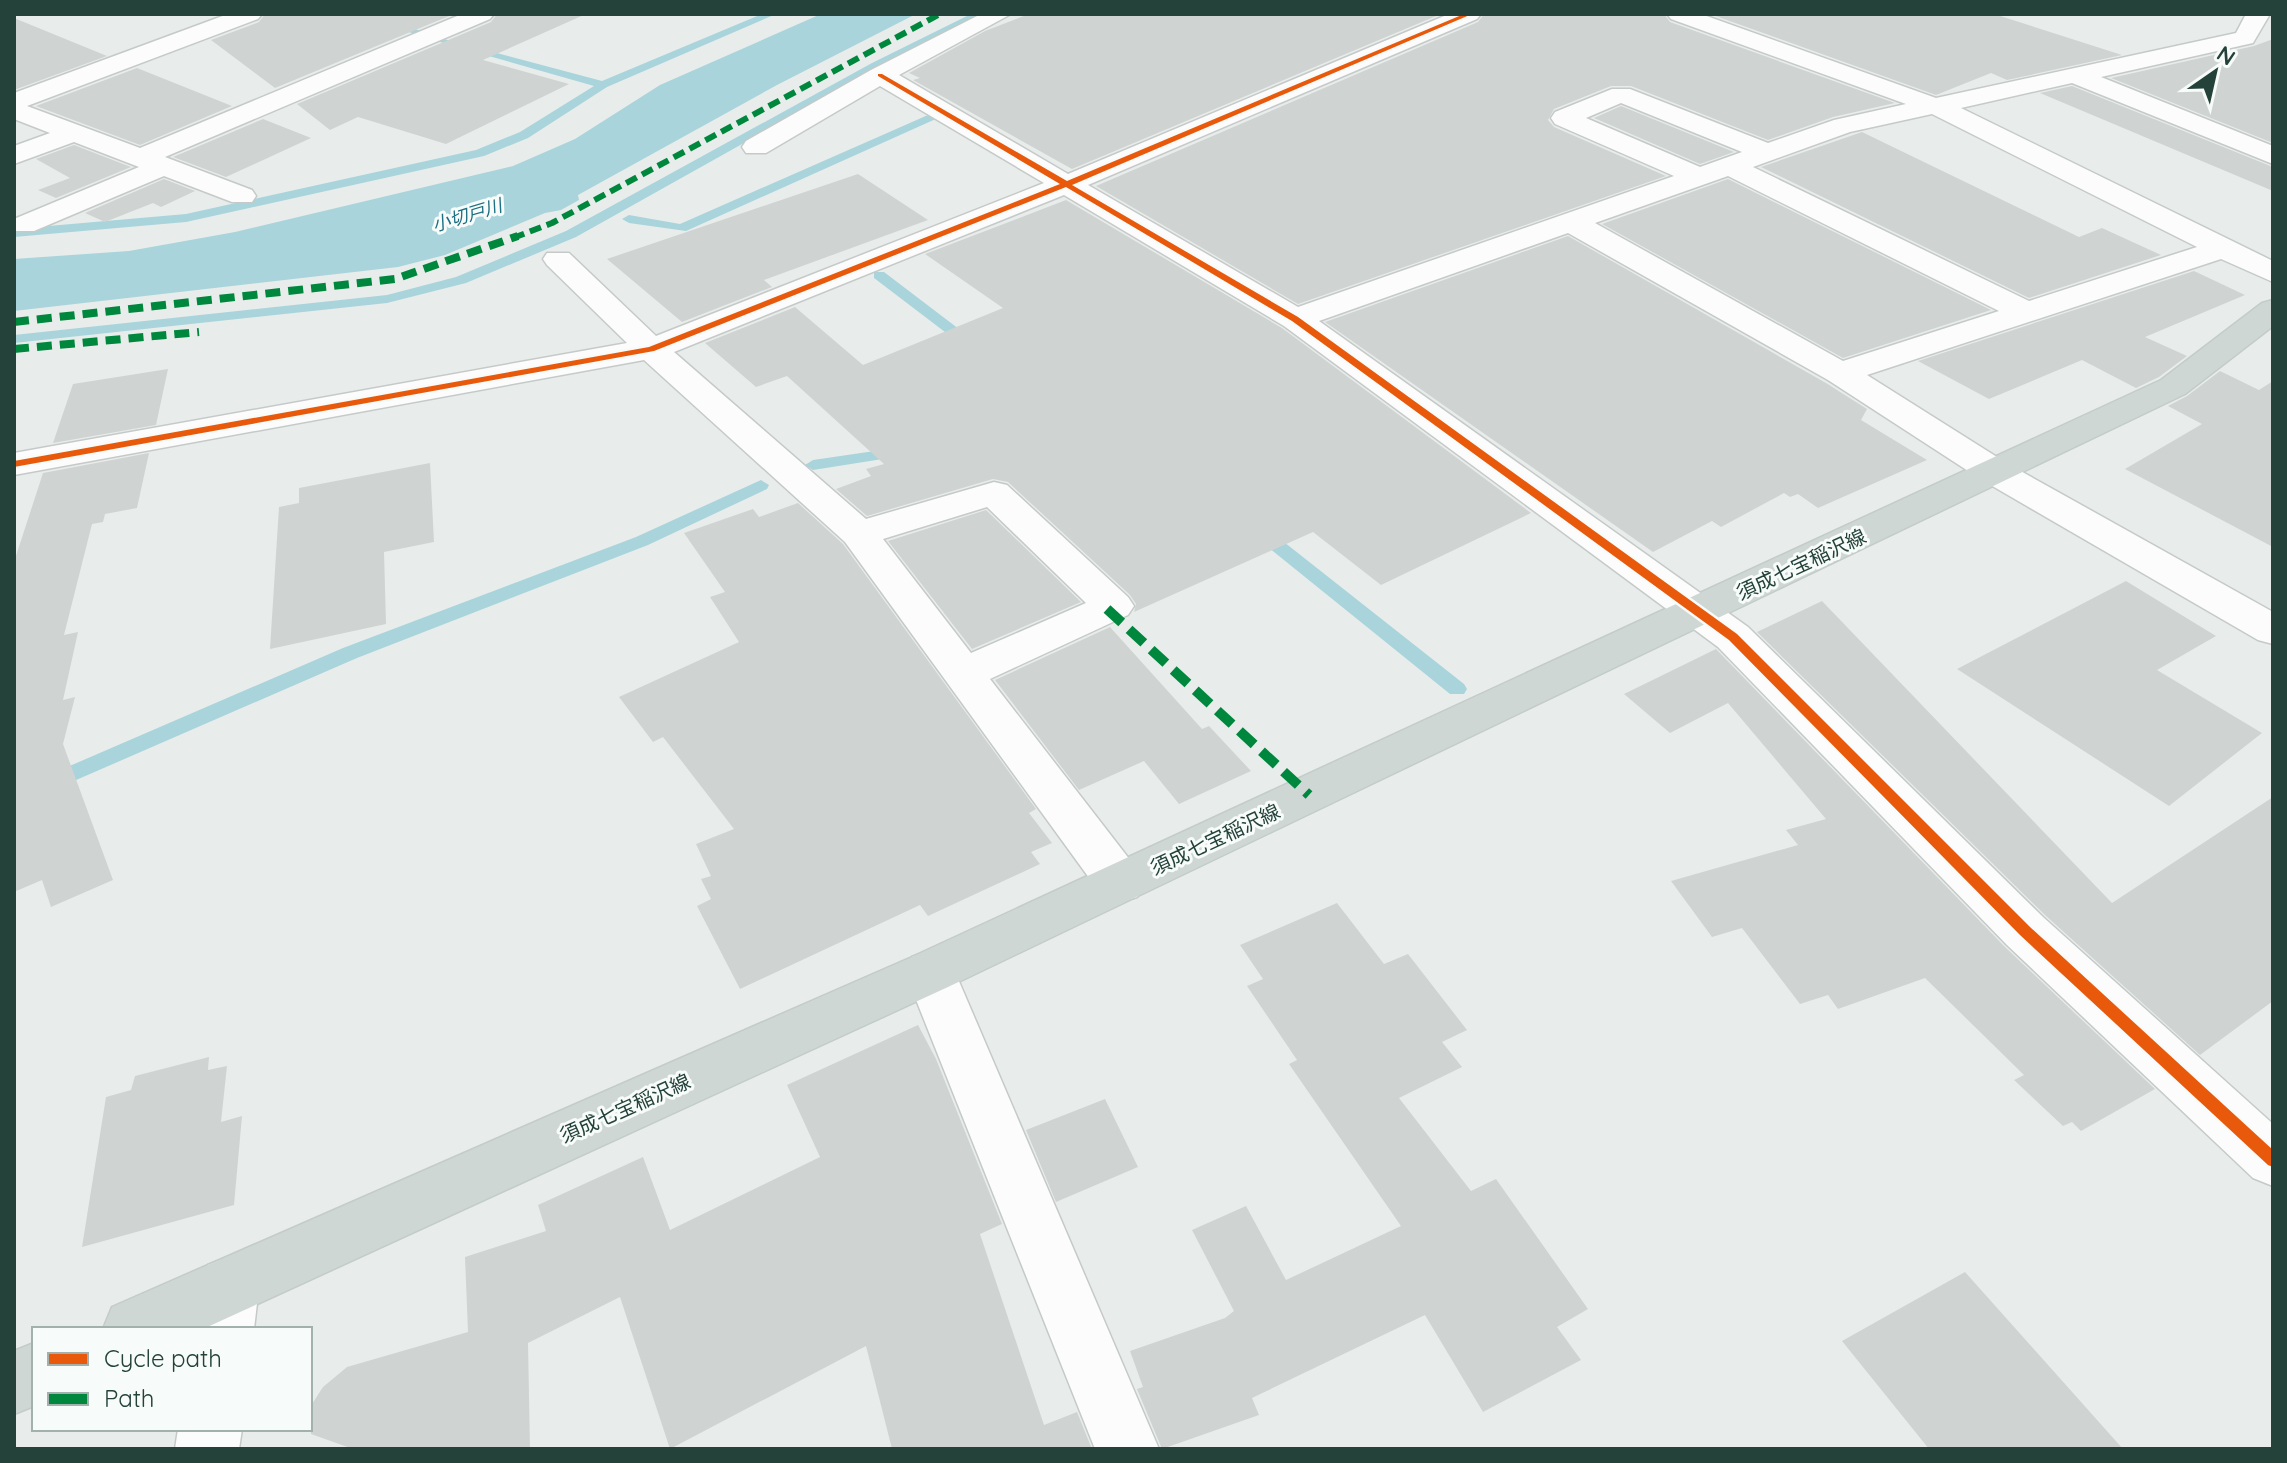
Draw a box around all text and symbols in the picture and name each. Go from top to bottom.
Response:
north arrow [2175,32,2255,112]
text: N [2212,39,2241,72]
water label: 小切戸川 [429,193,507,237]
street label: 須成七宝稲沢線 [1732,523,1870,605]
street label: 須成七宝稲沢線 [1146,798,1284,880]
street label: 須成七宝稲沢線 [556,1068,694,1148]
legend [32,1327,312,1431]
text: Cycle path [104,1343,222,1373]
text: Path [104,1383,155,1413]

